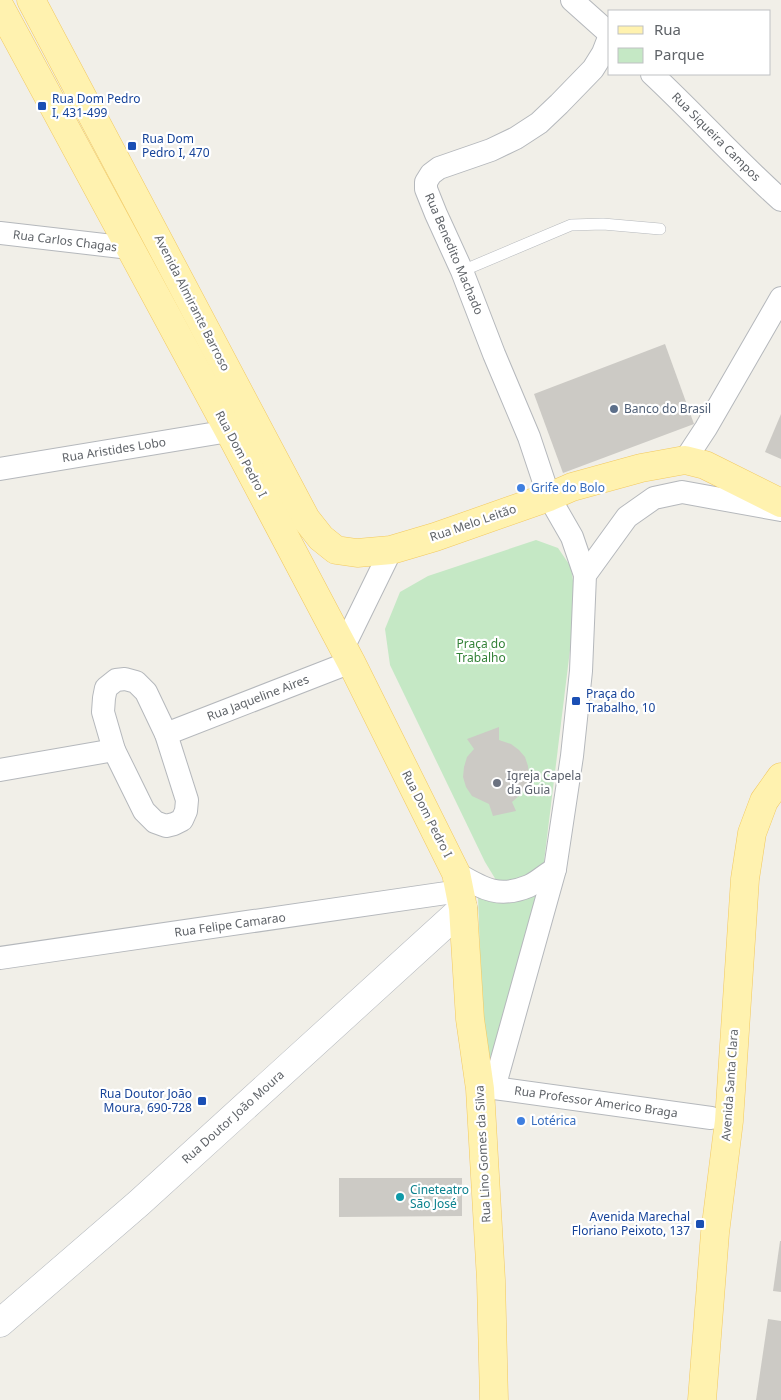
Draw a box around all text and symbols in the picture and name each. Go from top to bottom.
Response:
legend [608,10,771,75]
text: Rua [654,19,681,39]
text: Parque [654,44,704,64]
street label: Rua Siqueira Campos [668,88,765,185]
place label: Rua Dom Pedro I, 431-499 [52,90,140,121]
marker: Rua Dom Pedro I, 431-499 [36,100,48,112]
place label: Rua Dom Pedro I, 470 [142,130,210,161]
marker: Rua Dom Pedro I, 470 [126,140,138,152]
street label: Rua Benedito Machado [421,190,488,317]
street label: Rua Carlos Chagas [12,226,118,255]
street label: Avenida Almirante Barroso [151,232,234,374]
place label: Banco do Brasil [624,400,711,417]
marker: Banco do Brasil [608,403,620,415]
street label: Rua Dom Pedro I [211,408,271,500]
street label: Rua Aristides Lobo [61,433,167,466]
place label: Grife do Bolo [531,479,605,496]
marker: Grife do Bolo [515,482,527,494]
street label: Rua Melo Leitão [427,500,518,545]
park label: Praça do Trabalho [456,635,506,666]
street label: Rua Jaqueline Aires [204,670,311,725]
place label: Praça do Trabalho, 10 [586,685,656,716]
marker: Praça do Trabalho, 10 [570,695,582,707]
street label: Rua Dom Pedro I [398,767,457,860]
place label: Igreja Capela da Guia [507,767,581,798]
marker: Igreja Capela da Guia [491,777,503,789]
street label: Rua Felipe Camarao [173,908,287,941]
street label: Avenida Santa Clara [717,1028,742,1141]
street label: Rua Doutor João Moura [178,1066,288,1167]
street label: Rua Professor Americo Braga [513,1082,679,1121]
place label: Rua Doutor João Moura, 690-728 [100,1085,192,1116]
street label: Rua Lino Gomes da Silva [470,1085,495,1223]
marker: Rua Doutor João Moura, 690-728 [196,1095,208,1107]
place label: Lotérica [531,1112,576,1129]
marker: Lotérica [515,1115,527,1127]
place label: Cineteatro São José [410,1181,469,1212]
marker: Cineteatro São José [394,1191,406,1203]
place label: Avenida Marechal Floriano Peixoto, 137 [572,1208,690,1239]
marker: Avenida Marechal Floriano Peixoto, 137 [694,1218,706,1230]

